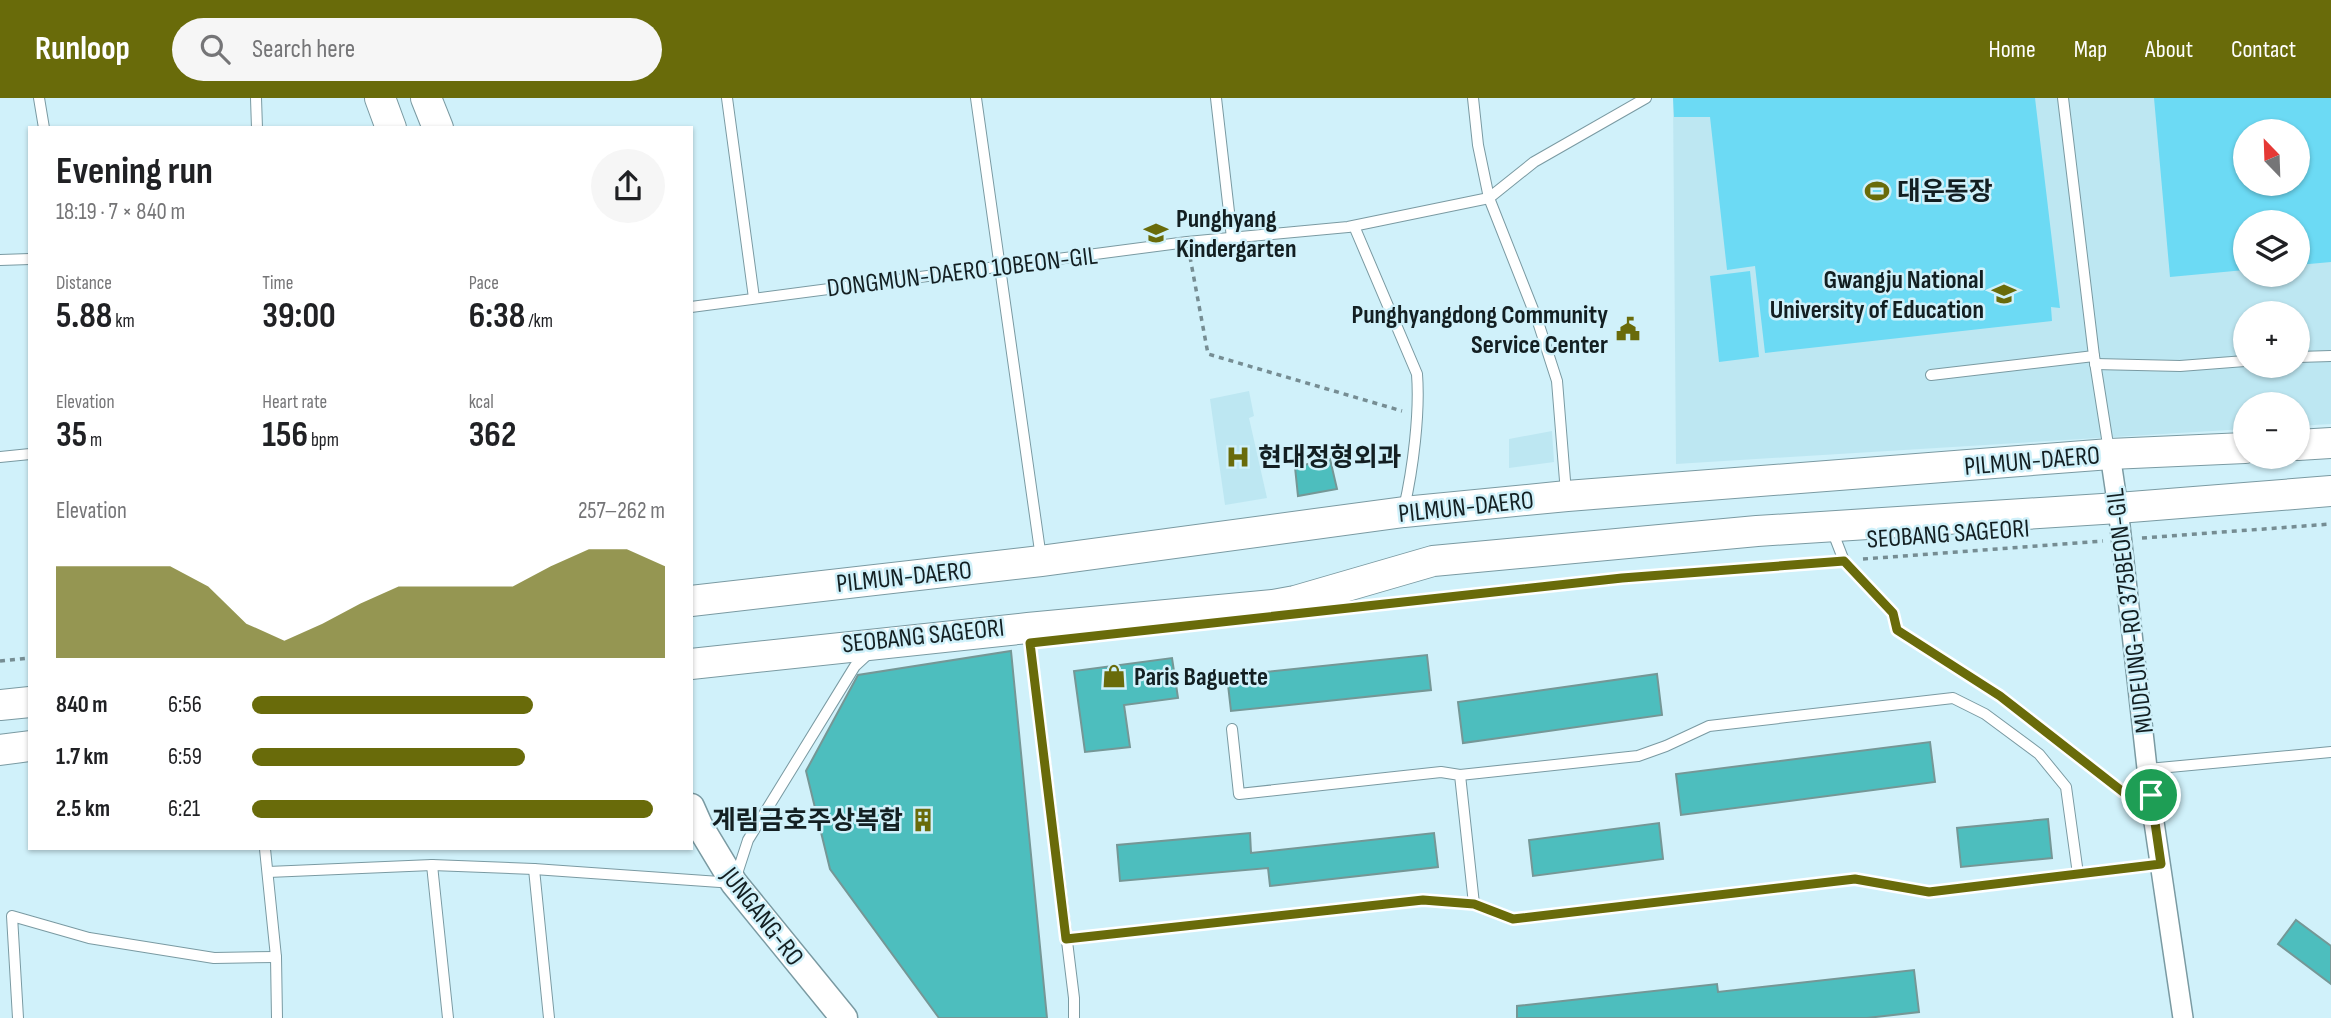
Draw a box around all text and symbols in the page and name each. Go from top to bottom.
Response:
search box [172,18,662,81]
text: Runloop [35,29,130,69]
icon: search [196,30,234,68]
text: Search here [252,34,355,65]
text: Home [1988,35,2036,64]
text: Map [2074,35,2107,64]
text: About [2145,35,2193,64]
text: Contact [2231,35,2296,64]
north arrow [2233,119,2310,196]
map controls [2233,119,2310,469]
text: Evening run [56,149,213,194]
button: share [591,149,665,223]
sports icon: 대운동장 [1863,177,1891,205]
place label: 대운동장 [1897,177,1993,208]
text: 18:19 · 7 × 840 m [56,198,185,226]
place label: Punghyang Kindergarten [1176,204,1296,265]
button: layers [2233,210,2310,287]
school or university icon: Punghyang Kindergarten [1142,219,1170,247]
street label: DONGMUN-DAERO 10BEON-GIL [825,240,1100,304]
place label: Gwangju National University of Education [1770,265,1984,326]
text: Distance [56,272,112,295]
text: Time [262,272,293,295]
text: Pace [469,272,499,295]
school or university icon: Gwangju National University of Education [1990,280,2018,308]
text: 5.88 [56,295,112,338]
text: 39:00 [262,295,336,338]
text: 6:38 [469,295,525,338]
place label: Punghyangdong Community Service Center [1351,300,1608,361]
button: + [2233,301,2310,378]
text: km [112,310,135,333]
text: /km [525,310,553,333]
public building icon: Punghyangdong Community Service Center [1614,315,1642,343]
text: Elevation [56,391,115,414]
text: Heart rate [262,391,327,414]
text: kcal [469,391,494,414]
button: − [2233,392,2310,469]
text: 35 [56,414,87,457]
text: 156 [262,414,308,457]
text: 362 [469,414,516,457]
text: m [87,429,102,452]
text: bpm [308,429,339,452]
street label: PILMUN-DAERO [1963,440,2101,483]
hospital icon: 현대정형외과 [1224,443,1252,471]
place label: 현대정형외과 [1258,443,1402,474]
street label: PILMUN-DAERO [1397,485,1535,530]
street label: MUDEUNG-RO 375BEON-GIL [2100,486,2161,735]
text: Elevation [56,497,127,525]
text: 257–262 m [578,497,665,525]
street label: SEOBANG SAGEORI [1866,513,2030,556]
street label: PILMUN-DAERO [835,555,973,600]
street label: SEOBANG SAGEORI [841,613,1006,660]
shop icon: Paris Baguette [1100,662,1128,690]
place label: Paris Baguette [1134,662,1268,693]
text: 840 m [56,691,108,719]
text: 6:56 [168,691,202,719]
text: 1.7 km [56,743,109,771]
text: 6:59 [168,743,202,771]
pin [2121,765,2181,825]
icon: arrive [2132,776,2170,814]
text: 2.5 km [56,795,110,823]
text: 6:21 [168,795,200,823]
place label: 계림금호주상복합 [712,806,903,837]
building icon: 계림금호주상복합 [909,806,937,834]
street label: JUNGANG-RO [713,861,810,972]

